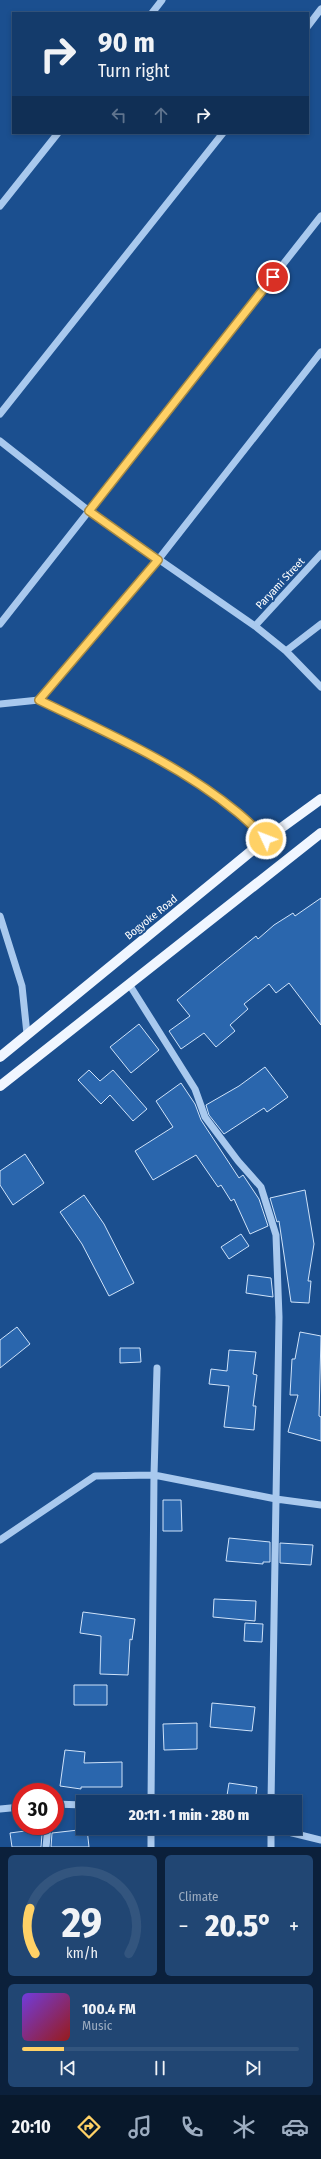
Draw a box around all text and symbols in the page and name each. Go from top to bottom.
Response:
text: 90 m [98,26,155,59]
icon: right [32,28,84,80]
text: Turn right [98,60,170,82]
icon: left [108,104,130,126]
icon: ahead [150,104,172,126]
icon: right [192,104,214,126]
pin [256,260,290,294]
icon: arrive [262,266,284,288]
street label: Paryami Street [253,555,308,612]
position arrow [245,818,287,860]
street label: Bogyoke Road [123,892,180,942]
speed limit sign: 30 [12,1783,64,1835]
text: 20:11 · 1 min · 280 m [129,1806,249,1824]
text: Climate [179,1889,219,1904]
text: 29 [61,1897,103,1947]
text: 20.5° [205,1908,272,1944]
text: − [179,1913,188,1940]
text: + [289,1913,299,1940]
text: km/h [66,1944,98,1961]
text: 100.4 FM [82,2000,136,2018]
text: Music [82,2018,112,2033]
icon: previous [57,2057,79,2079]
icon: pause [149,2057,171,2079]
icon: next [242,2057,264,2079]
icon: directions [75,2113,103,2141]
icon: music [126,2113,154,2141]
icon: phone [178,2113,206,2141]
icon: climate [230,2113,258,2141]
icon: car [281,2113,309,2141]
text: 20:10 [12,2116,51,2138]

